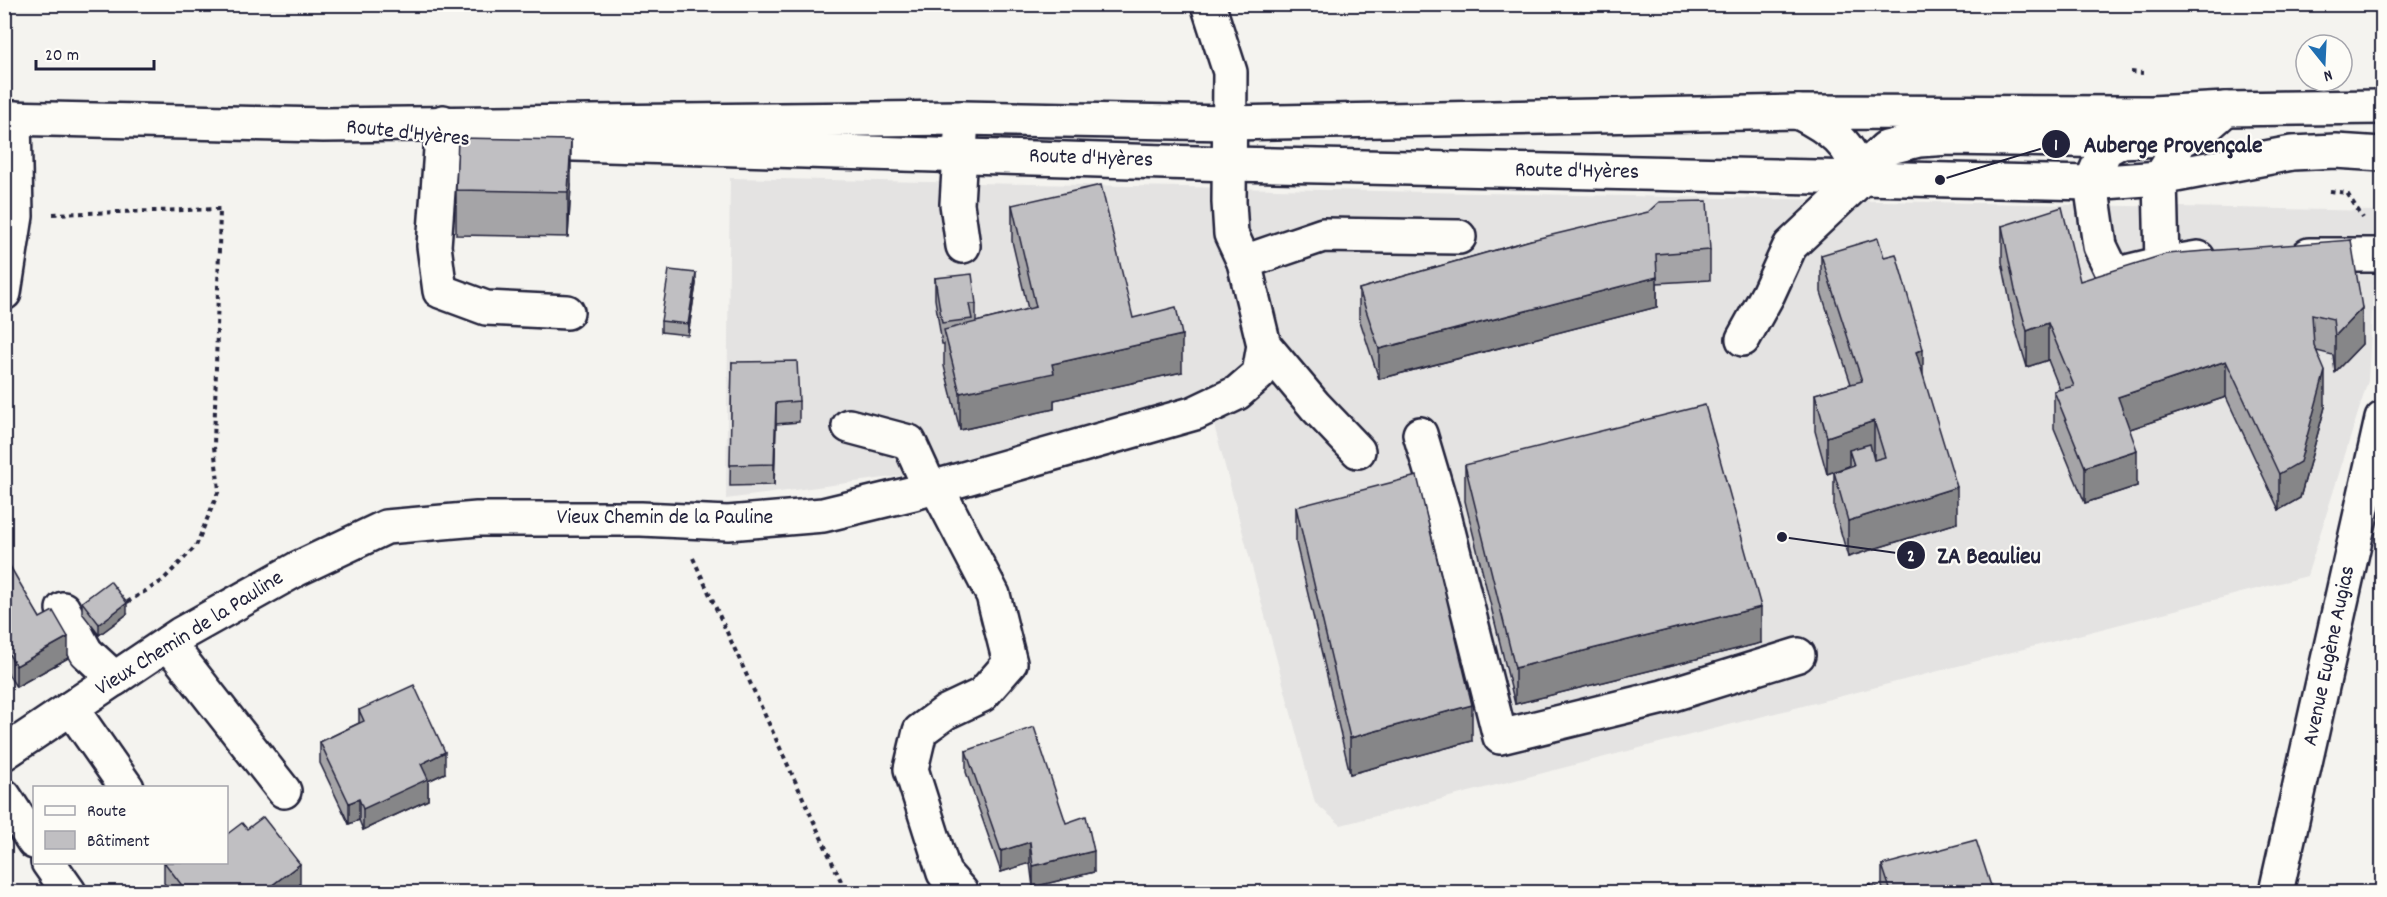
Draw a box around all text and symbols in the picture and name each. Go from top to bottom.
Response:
scale bar [36,33,154,71]
north arrow [2294,33,2354,93]
text: 20 m [45,44,79,69]
text: N [2320,63,2335,87]
street label: Route d'Hyères [345,112,471,156]
callout: Auberge Provençale [2041,123,2274,165]
text: Auberge Provençale [2083,130,2263,164]
text: 1 [2054,134,2058,159]
street label: Route d'Hyères [1028,141,1154,177]
street label: Route d'Hyères [1515,155,1639,189]
street label: Vieux Chemin de la Pauline [557,503,773,534]
callout: ZA Beaulieu [1896,534,2053,576]
text: ZA Beaulieu [1937,541,2041,575]
text: 2 [1907,545,1915,570]
street label: Vieux Chemin de la Pauline [90,563,290,705]
street label: Avenue Eugène Augias [2296,563,2364,749]
legend [33,786,228,864]
text: Route [87,800,126,825]
text: Bâtiment [87,830,150,855]

